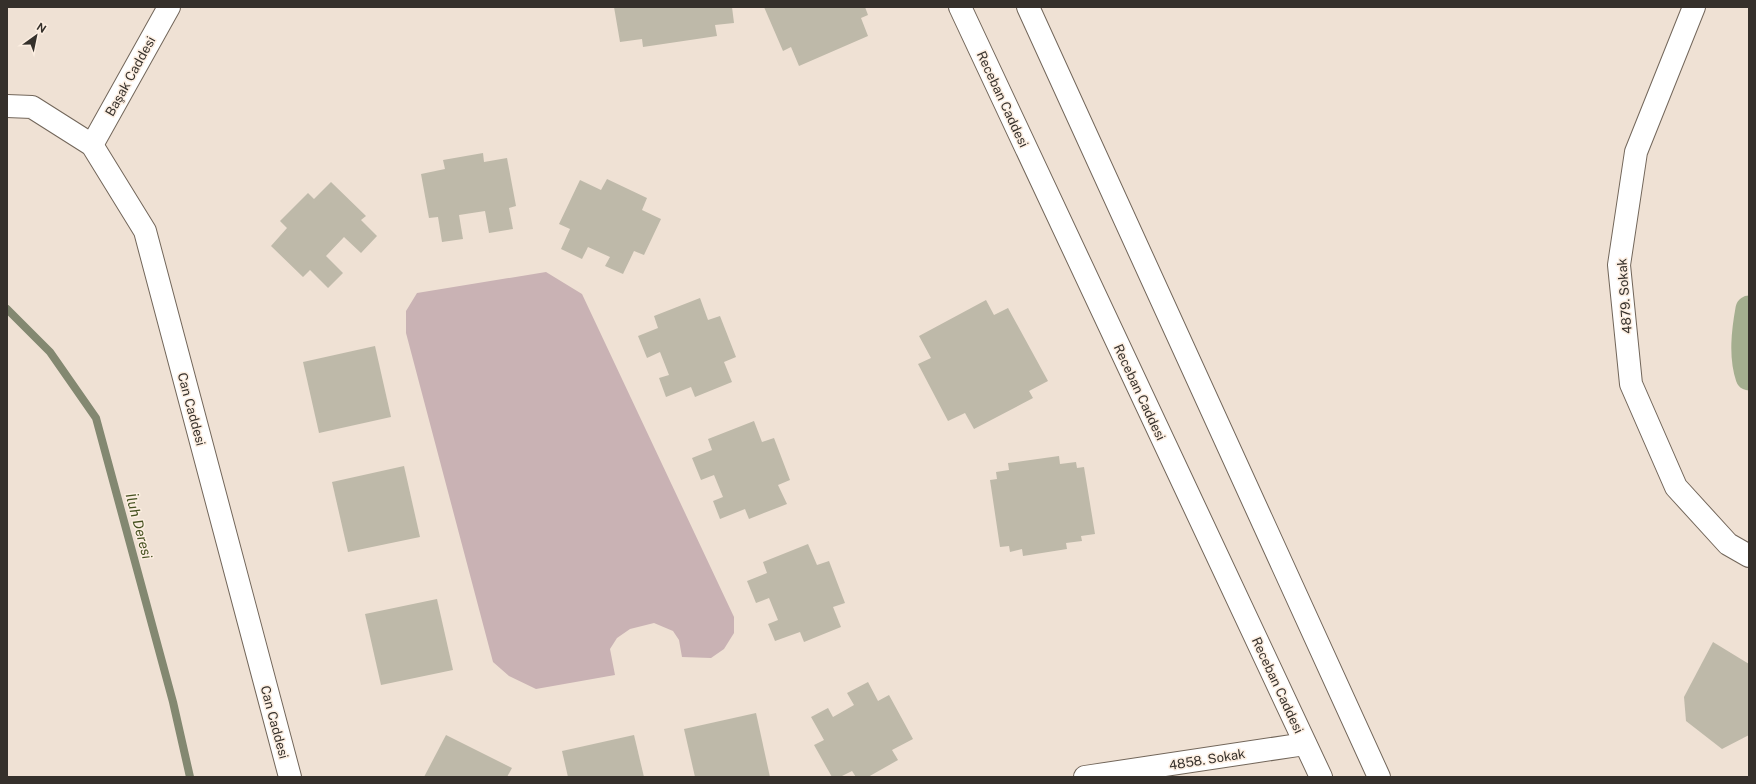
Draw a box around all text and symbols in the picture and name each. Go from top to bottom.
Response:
north arrow [16,16,56,56]
text: N [35,20,48,35]
street label: Başak Caddesi [102,34,159,119]
street label: Receban Caddesi [974,49,1031,150]
street label: 4879. Sokak [1614,258,1635,334]
street label: Receban Caddesi [1111,342,1168,443]
street label: Can Caddesi [175,371,209,447]
water label: İluh Deresi [123,491,157,561]
street label: Receban Caddesi [1249,635,1306,736]
street label: Can Caddesi [258,684,292,760]
street label: 4858. Sokak [1168,746,1246,773]

